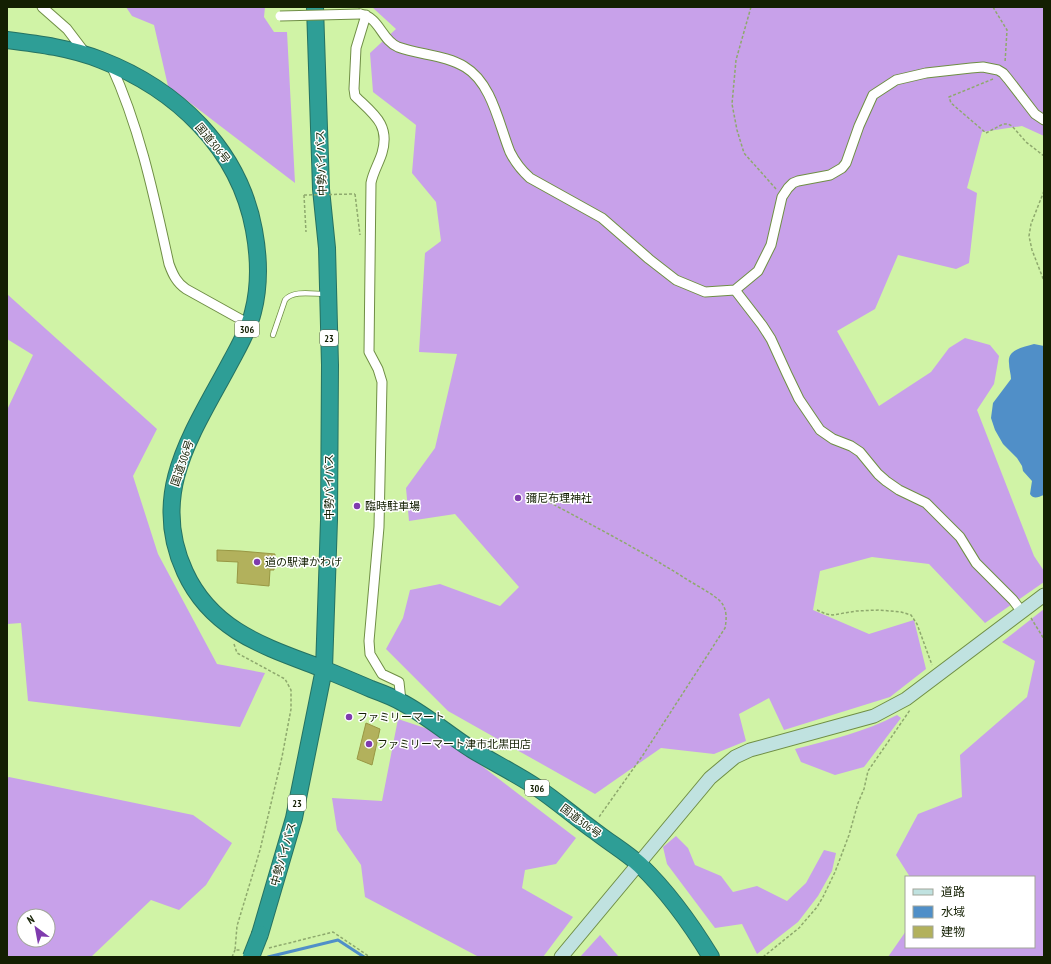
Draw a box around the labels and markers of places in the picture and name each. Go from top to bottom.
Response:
place label: 彌尼布理神社 [526,491,592,505]
marker: 彌尼布理神社 [513,493,523,503]
place label: 臨時駐車場 [365,499,420,513]
marker: 臨時駐車場 [352,501,362,511]
place label: 道の駅津かわげ [265,555,342,569]
marker: 道の駅津かわげ [252,557,262,567]
place label: ファミリーマート [357,710,445,724]
marker: ファミリーマート [344,712,354,722]
place label: ファミリーマート津市北黒田店 [377,737,531,751]
marker: ファミリーマート津市北黒田店 [364,739,374,749]

